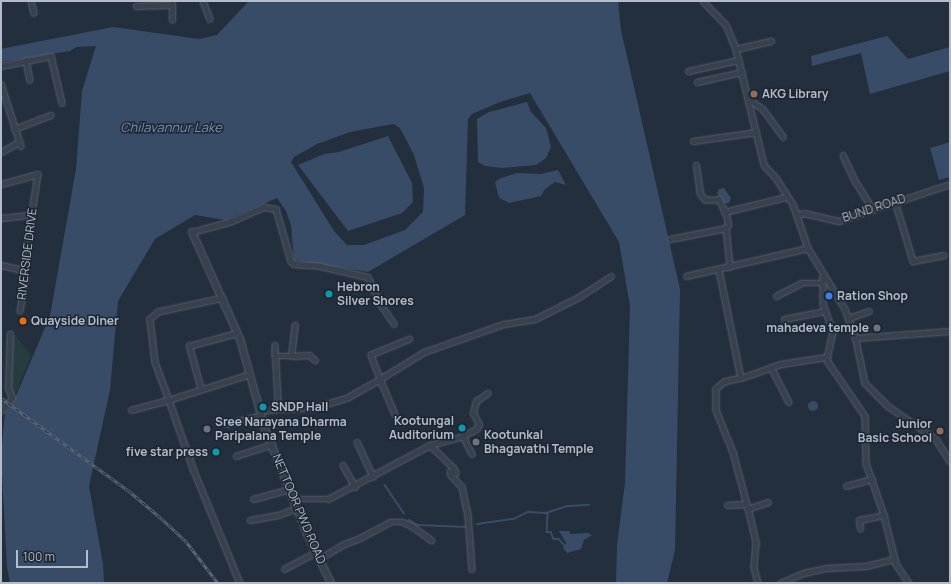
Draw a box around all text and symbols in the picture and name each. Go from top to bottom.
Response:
place label: AKG Library [762,87,829,101]
marker: AKG Library [749,89,759,99]
water label: Chilavannur Lake [120,119,222,135]
street label: BUND ROAD [840,191,908,225]
street label: RIVERSIDE DRIVE [14,207,40,301]
place label: Hebron Silver Shores [337,280,414,308]
marker: Hebron Silver Shores [324,289,334,299]
place label: Ration Shop [837,289,908,303]
marker: Ration Shop [824,291,834,301]
place label: Quayside Diner [31,314,119,328]
marker: Quayside Diner [18,316,28,326]
place label: mahadeva temple [766,321,869,335]
marker: mahadeva temple [872,323,882,333]
place label: SNDP Hall [271,400,328,414]
marker: SNDP Hall [258,402,268,412]
place label: Kootungal Auditorium [389,414,454,442]
place label: Sree Narayana Dharma Paripalana Temple [215,415,347,443]
place label: Junior Basic School [858,417,932,445]
marker: Kootungal Auditorium [457,423,467,433]
marker: Sree Narayana Dharma Paripalana Temple [202,424,212,434]
marker: Junior Basic School [935,426,945,436]
place label: Kootunkal Bhagavathi Temple [484,428,594,456]
marker: Kootunkal Bhagavathi Temple [471,437,481,447]
place label: five star press [126,445,208,459]
marker: five star press [211,447,221,457]
street label: NETTOOR PWD ROAD [269,452,329,566]
scale bar [18,542,90,568]
text: 100 m [23,548,55,565]

